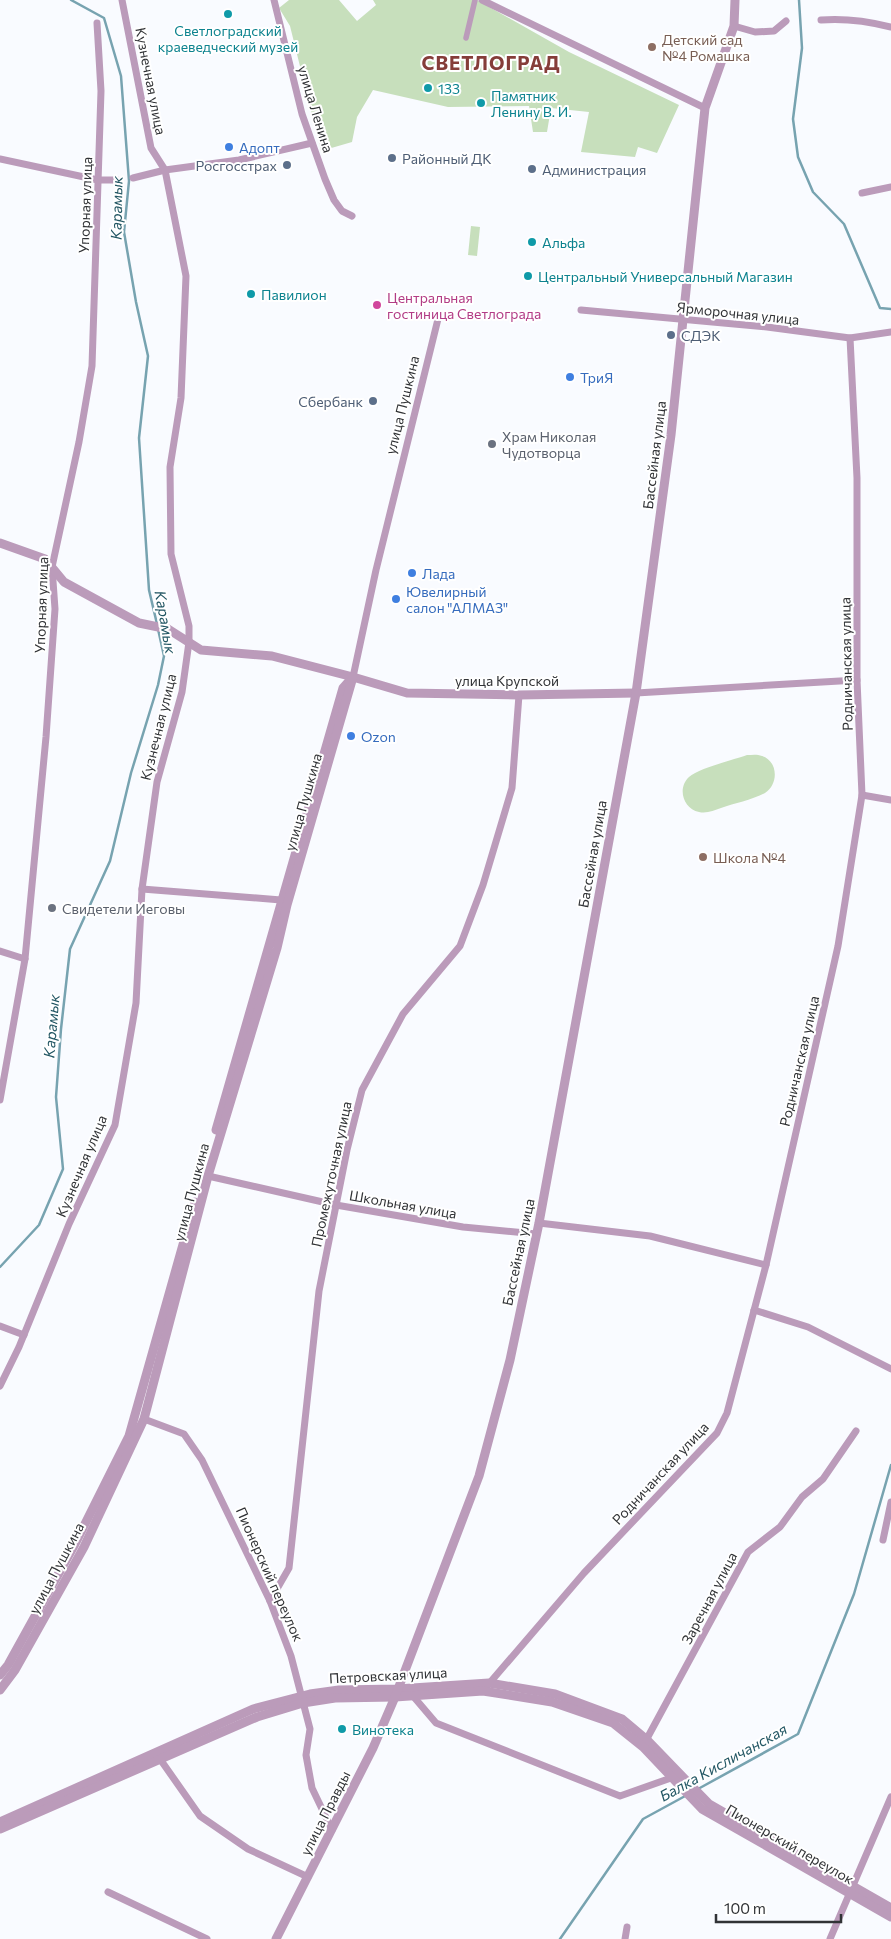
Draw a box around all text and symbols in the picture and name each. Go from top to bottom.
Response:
marker: Светлоградский краеведческий музей [222,8,234,20]
place label: Светлоградский краеведческий музей [158,22,298,55]
street label: Кузнечная улица [132,26,170,136]
place label: Детский сад №4 Ромашка [662,31,750,64]
marker: Детский сад №4 Ромашка [646,41,658,53]
district label: СВЕТЛОГРАД [421,51,561,74]
street label: улица Ленина [295,63,337,155]
place label: 133 [438,80,460,97]
marker: 133 [422,82,434,94]
place label: Памятник Ленину В. И. [491,87,572,120]
marker: Памятник Ленину В. И. [475,97,487,109]
place label: Адопт [239,139,280,156]
marker: Адопт [223,141,235,153]
place label: Районный ДК [402,150,492,167]
marker: Районный ДК [386,152,398,164]
street label: Упорная улица [75,156,95,254]
place label: Росгосстрах [195,157,278,174]
marker: Росгосстрах [281,159,293,171]
place label: Администрация [542,161,646,178]
marker: Администрация [526,163,538,175]
water label: Карамык [106,175,126,240]
place label: Альфа [542,234,585,251]
marker: Альфа [526,236,538,248]
place label: Центральный Универсальный Магазин [538,268,793,285]
marker: Центральный Универсальный Магазин [522,270,534,282]
place label: Павилион [261,286,327,303]
marker: Павилион [245,288,257,300]
place label: Центральная гостиница Светлограда [387,289,541,322]
street label: Ярморочная улица [676,298,800,328]
marker: Центральная гостиница Светлограда [371,299,383,311]
place label: СДЭК [681,327,721,344]
marker: СДЭК [665,329,677,341]
street label: улица Пушкина [382,354,422,456]
place label: ТриЯ [580,369,613,386]
marker: ТриЯ [564,371,576,383]
place label: Сбербанк [298,393,363,410]
marker: Сбербанк [367,395,379,407]
street label: Бассейная улица [639,400,669,510]
place label: Храм Николая Чудотворца [502,428,596,461]
marker: Храм Николая Чудотворца [486,438,498,450]
street label: Упорная улица [31,556,51,654]
place label: Лада [422,565,455,582]
marker: Лада [406,567,418,579]
place label: Ювелирный салон "АЛМАЗ" [406,583,508,616]
water label: Карамык [152,589,181,656]
marker: Ювелирный салон "АЛМАЗ" [390,593,402,605]
street label: Родничанская улица [836,597,856,731]
street label: Кузнечная улица [137,672,179,782]
street label: улица Крупской [455,672,559,689]
place label: Ozon [361,728,396,745]
marker: Ozon [345,730,357,742]
street label: улица Пушкина [281,751,325,853]
street label: Бассейная улица [574,799,610,909]
place label: Школа №4 [713,849,786,866]
marker: Школа №4 [697,851,709,863]
place label: Свидетели Иеговы [62,900,185,917]
marker: Свидетели Иеговы [46,902,58,914]
water label: Карамык [39,992,63,1059]
street label: Родничанская улица [776,994,822,1128]
street label: Промежуточная улица [307,1100,355,1248]
street label: Кузнечная улица [52,1112,110,1220]
street label: улица Пушкина [170,1141,212,1243]
street label: Школьная улица [348,1186,458,1222]
street label: Бассейная улица [498,1197,538,1307]
street label: Родничанская улица [608,1418,712,1528]
street label: Пионерский переулок [233,1504,307,1644]
street label: улица Пушкина [25,1519,87,1617]
street label: Заречная улица [678,1549,740,1647]
street label: Петровская улица [328,1663,448,1687]
water label: Балка Кисличанская [656,1719,790,1805]
place label: Винотека [352,1721,414,1738]
marker: Винотека [336,1723,348,1735]
street label: улица Правды [296,1768,354,1858]
street label: Пионерский переулок [723,1800,857,1888]
scale bar [716,1892,841,1924]
text: 100 m [724,1899,766,1917]

